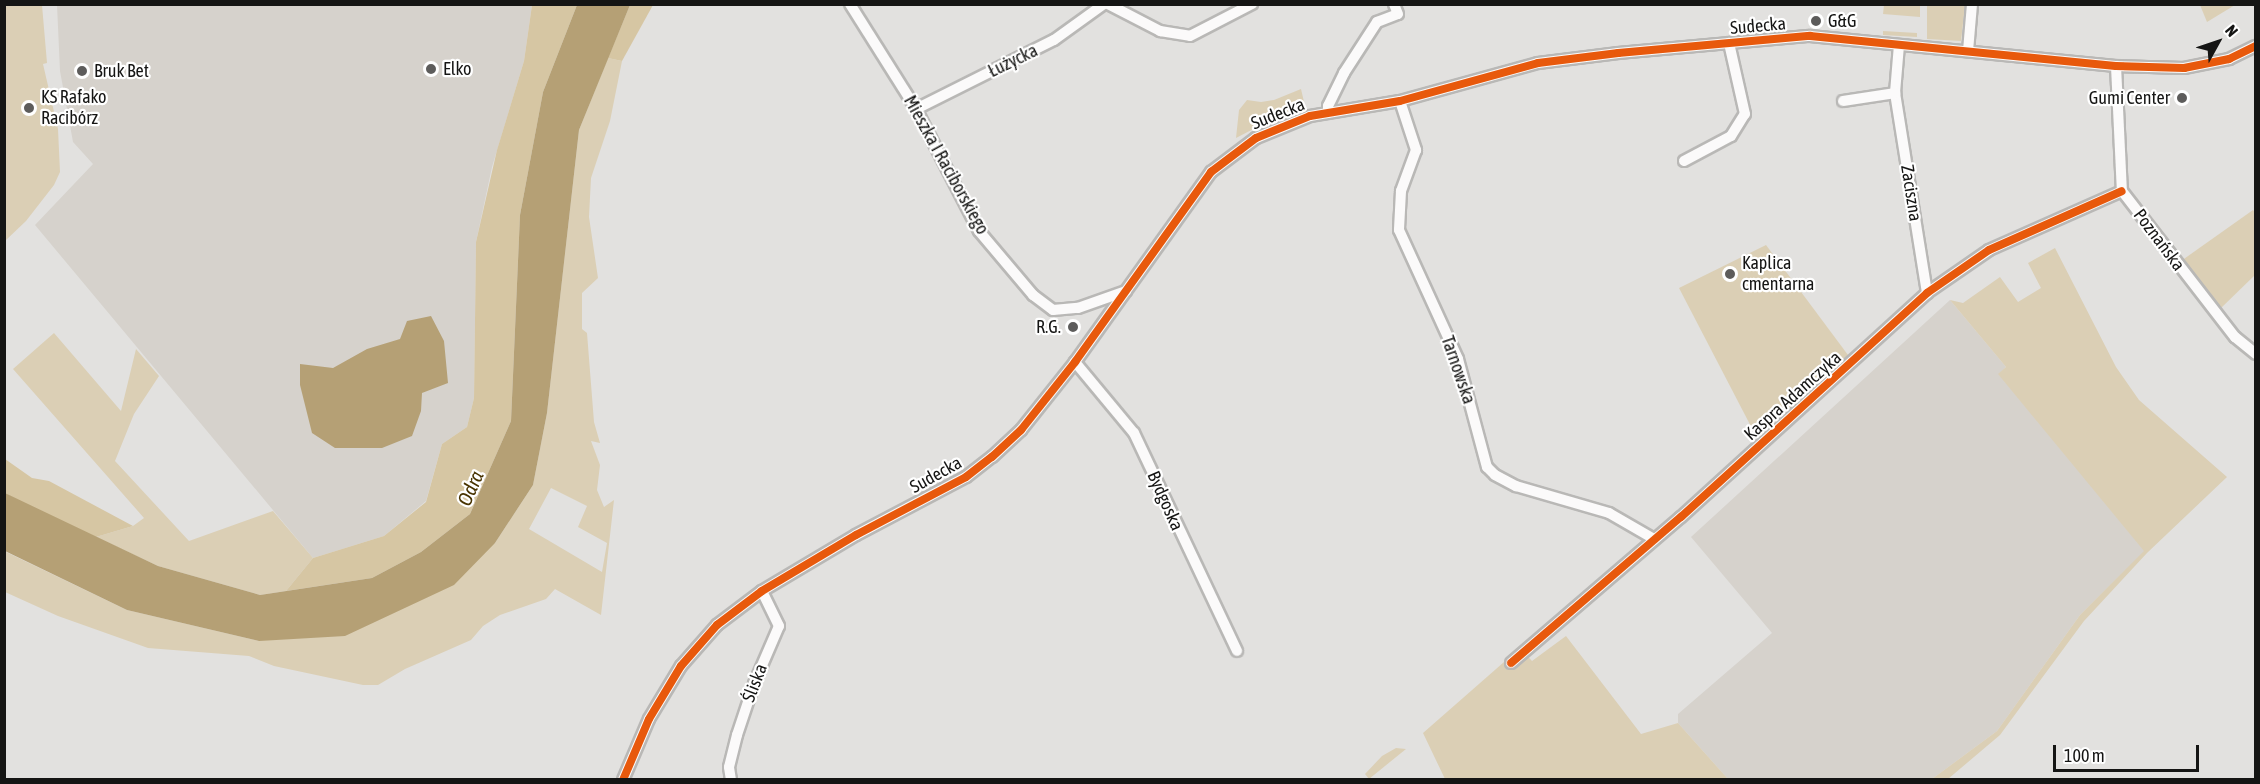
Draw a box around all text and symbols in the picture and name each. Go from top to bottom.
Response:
place label: G&G [1828,10,1856,32]
north arrow [2188,12,2248,72]
street label: Sudecka [1729,13,1787,39]
marker: G&G [1809,14,1823,28]
text: N [2222,21,2242,40]
street label: Łużycka [985,40,1041,82]
place label: Elko [443,58,471,80]
place label: Bruk Bet [94,60,149,82]
marker: Elko [424,62,438,76]
marker: Bruk Bet [75,64,89,78]
place label: KS Rafako Racibórz [41,87,107,130]
place label: Gumi Center [2089,87,2170,109]
marker: Gumi Center [2175,91,2189,105]
street label: Mieszka I Raciborskiego [899,92,993,238]
street label: Sudecka [1248,94,1308,134]
marker: KS Rafako Racibórz [22,101,36,115]
street label: Zaciszna [1896,163,1926,223]
street label: Poznańska [2129,205,2189,275]
place label: Kaplica cmentarna [1742,253,1814,296]
marker: Kaplica cmentarna [1723,267,1737,281]
place label: R.G. [1036,316,1061,338]
marker: R.G. [1066,320,1080,334]
street label: Tarnowska [1436,333,1480,407]
street label: Kaspra Adamczyka [1740,347,1846,445]
street label: Sudecka [906,452,966,498]
water label: Odra [452,467,488,509]
street label: Bydgoska [1142,468,1188,534]
street label: Śliska [738,661,772,705]
scale bar [2056,733,2202,771]
text: 100 m [2064,745,2105,766]

